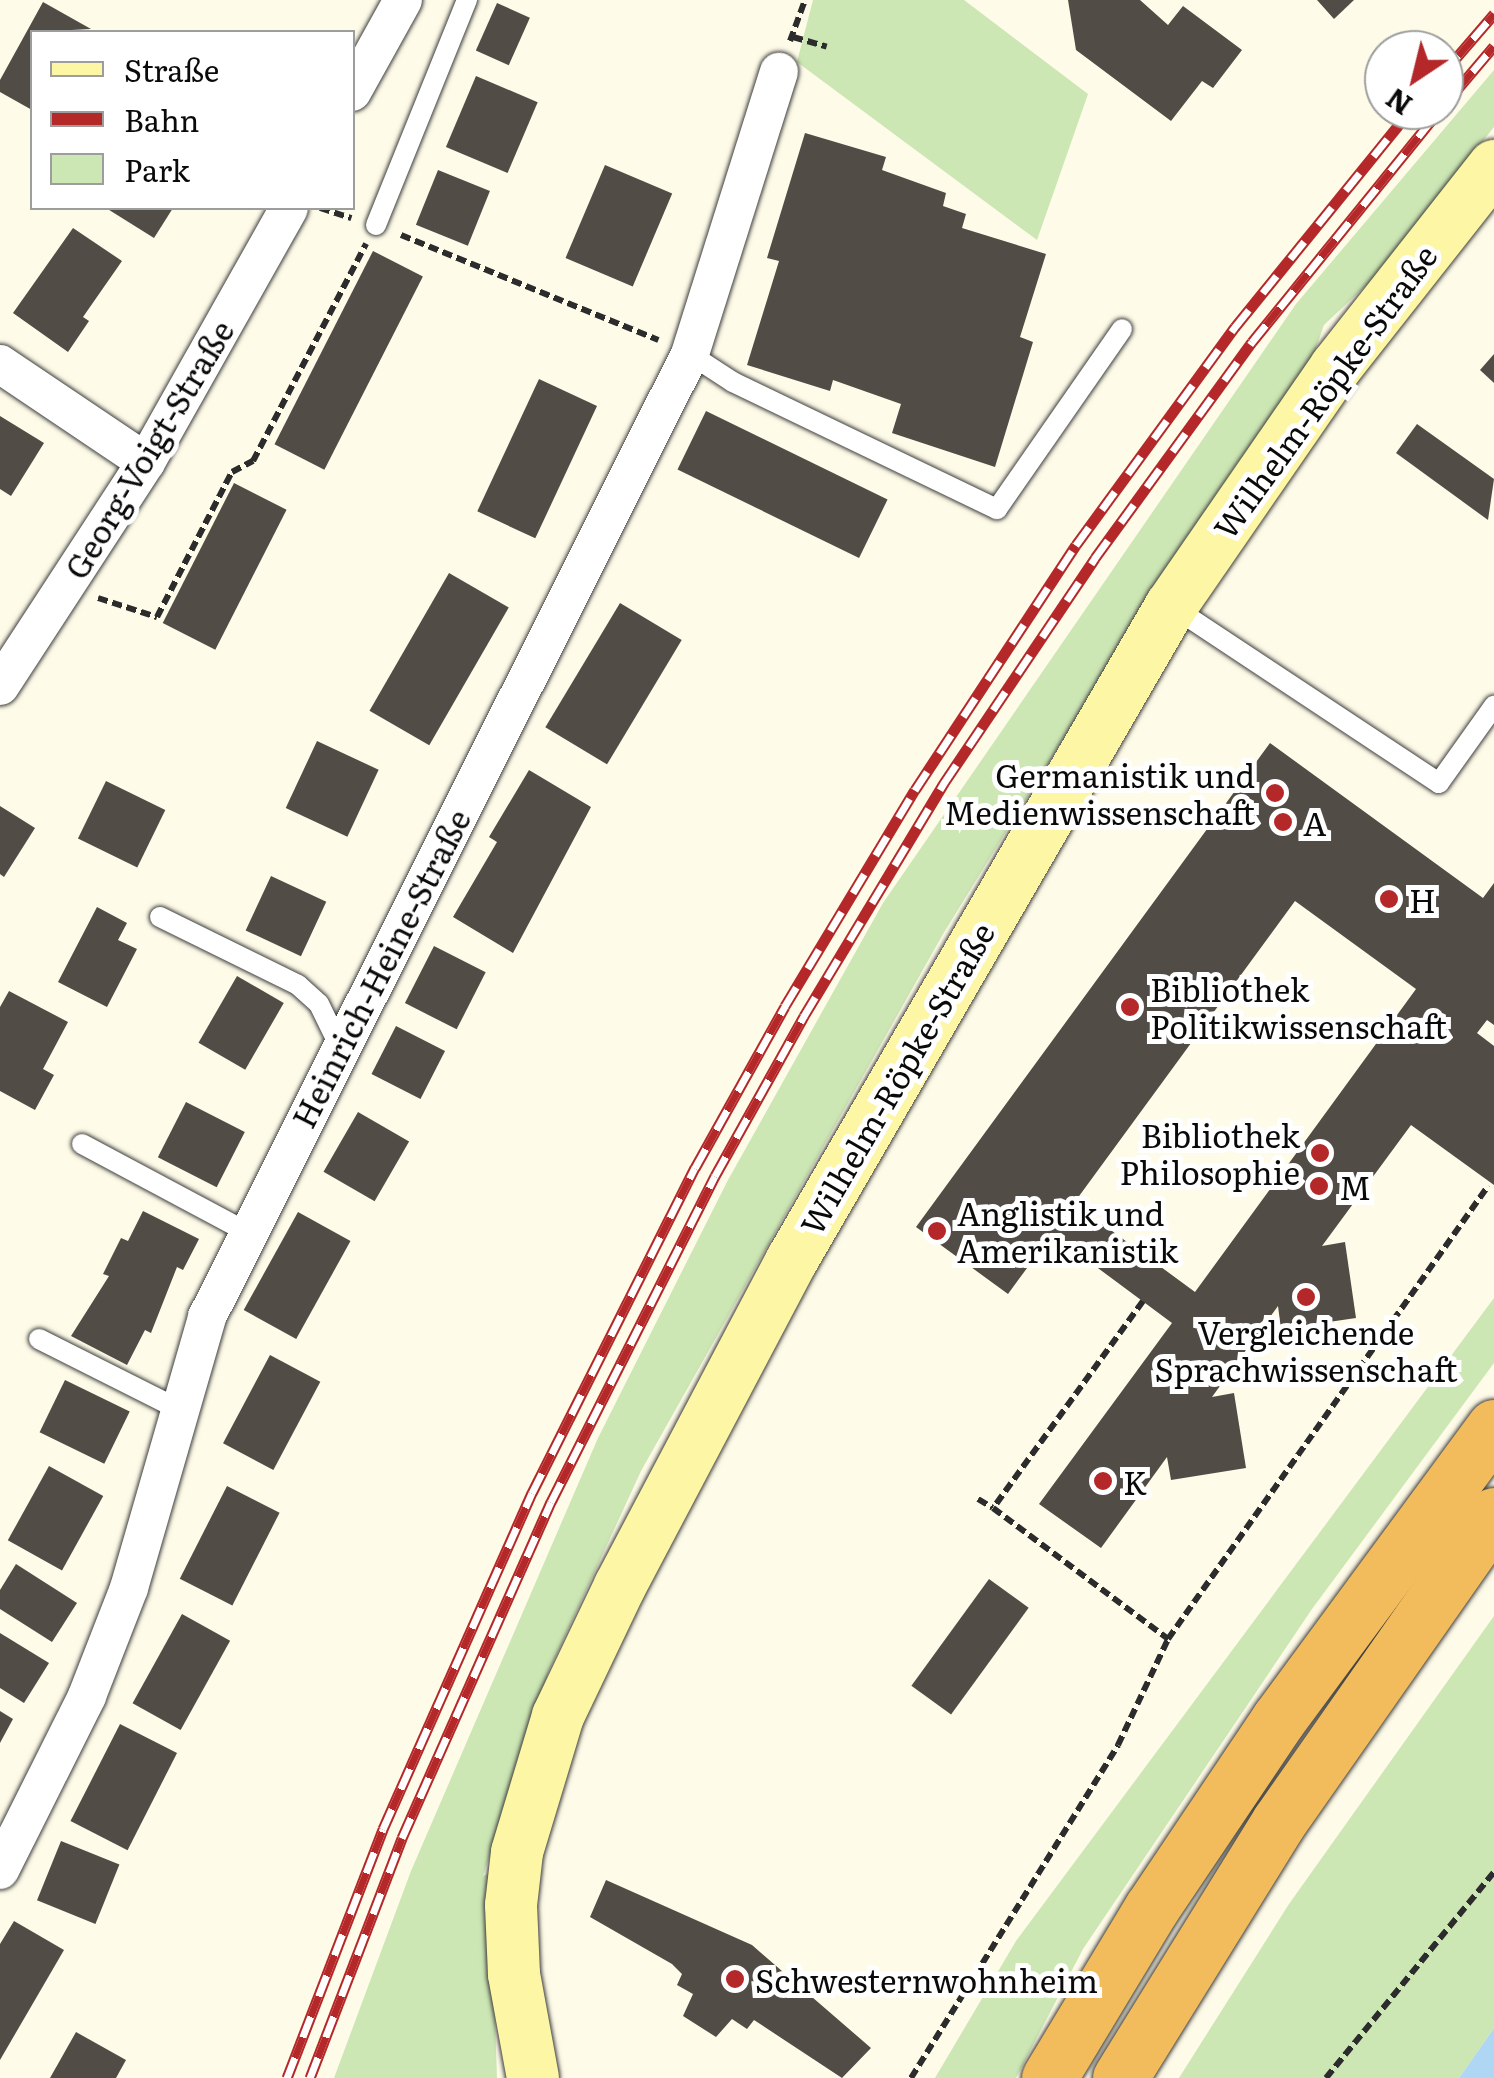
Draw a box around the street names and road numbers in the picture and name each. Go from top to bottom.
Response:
street label: Wilhelm-Röpke-Straße [1205,237,1443,545]
street label: Georg-Voigt-Straße [56,313,240,585]
street label: Heinrich-Heine-Straße [283,802,477,1134]
street label: Wilhelm-Röpke-Straße [791,915,1001,1241]

